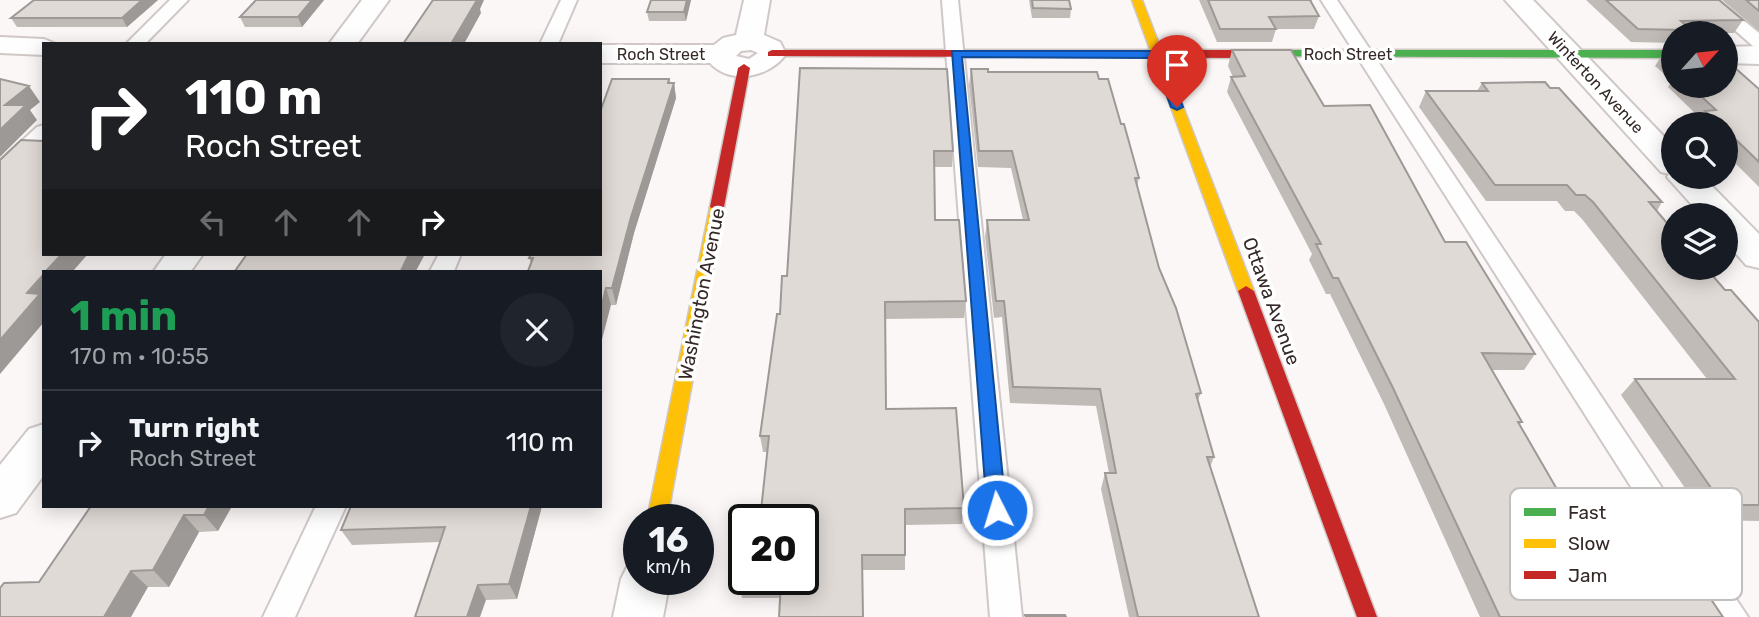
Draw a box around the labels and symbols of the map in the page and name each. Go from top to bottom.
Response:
north arrow [1661,21,1738,98]
street label: Winterton Avenue [1544,28,1648,137]
pin [1147,35,1207,107]
street label: Roch Street [617,45,705,64]
street label: Roch Street [1304,45,1392,64]
street label: Washington Avenue [674,206,729,382]
street label: Ottawa Avenue [1238,234,1305,368]
position arrow [960,473,1034,547]
legend [1510,488,1742,600]
text: Fast [1568,501,1607,524]
speed limit sign: 20 [728,504,819,595]
text: Slow [1568,532,1610,555]
text: Jam [1568,564,1607,587]

